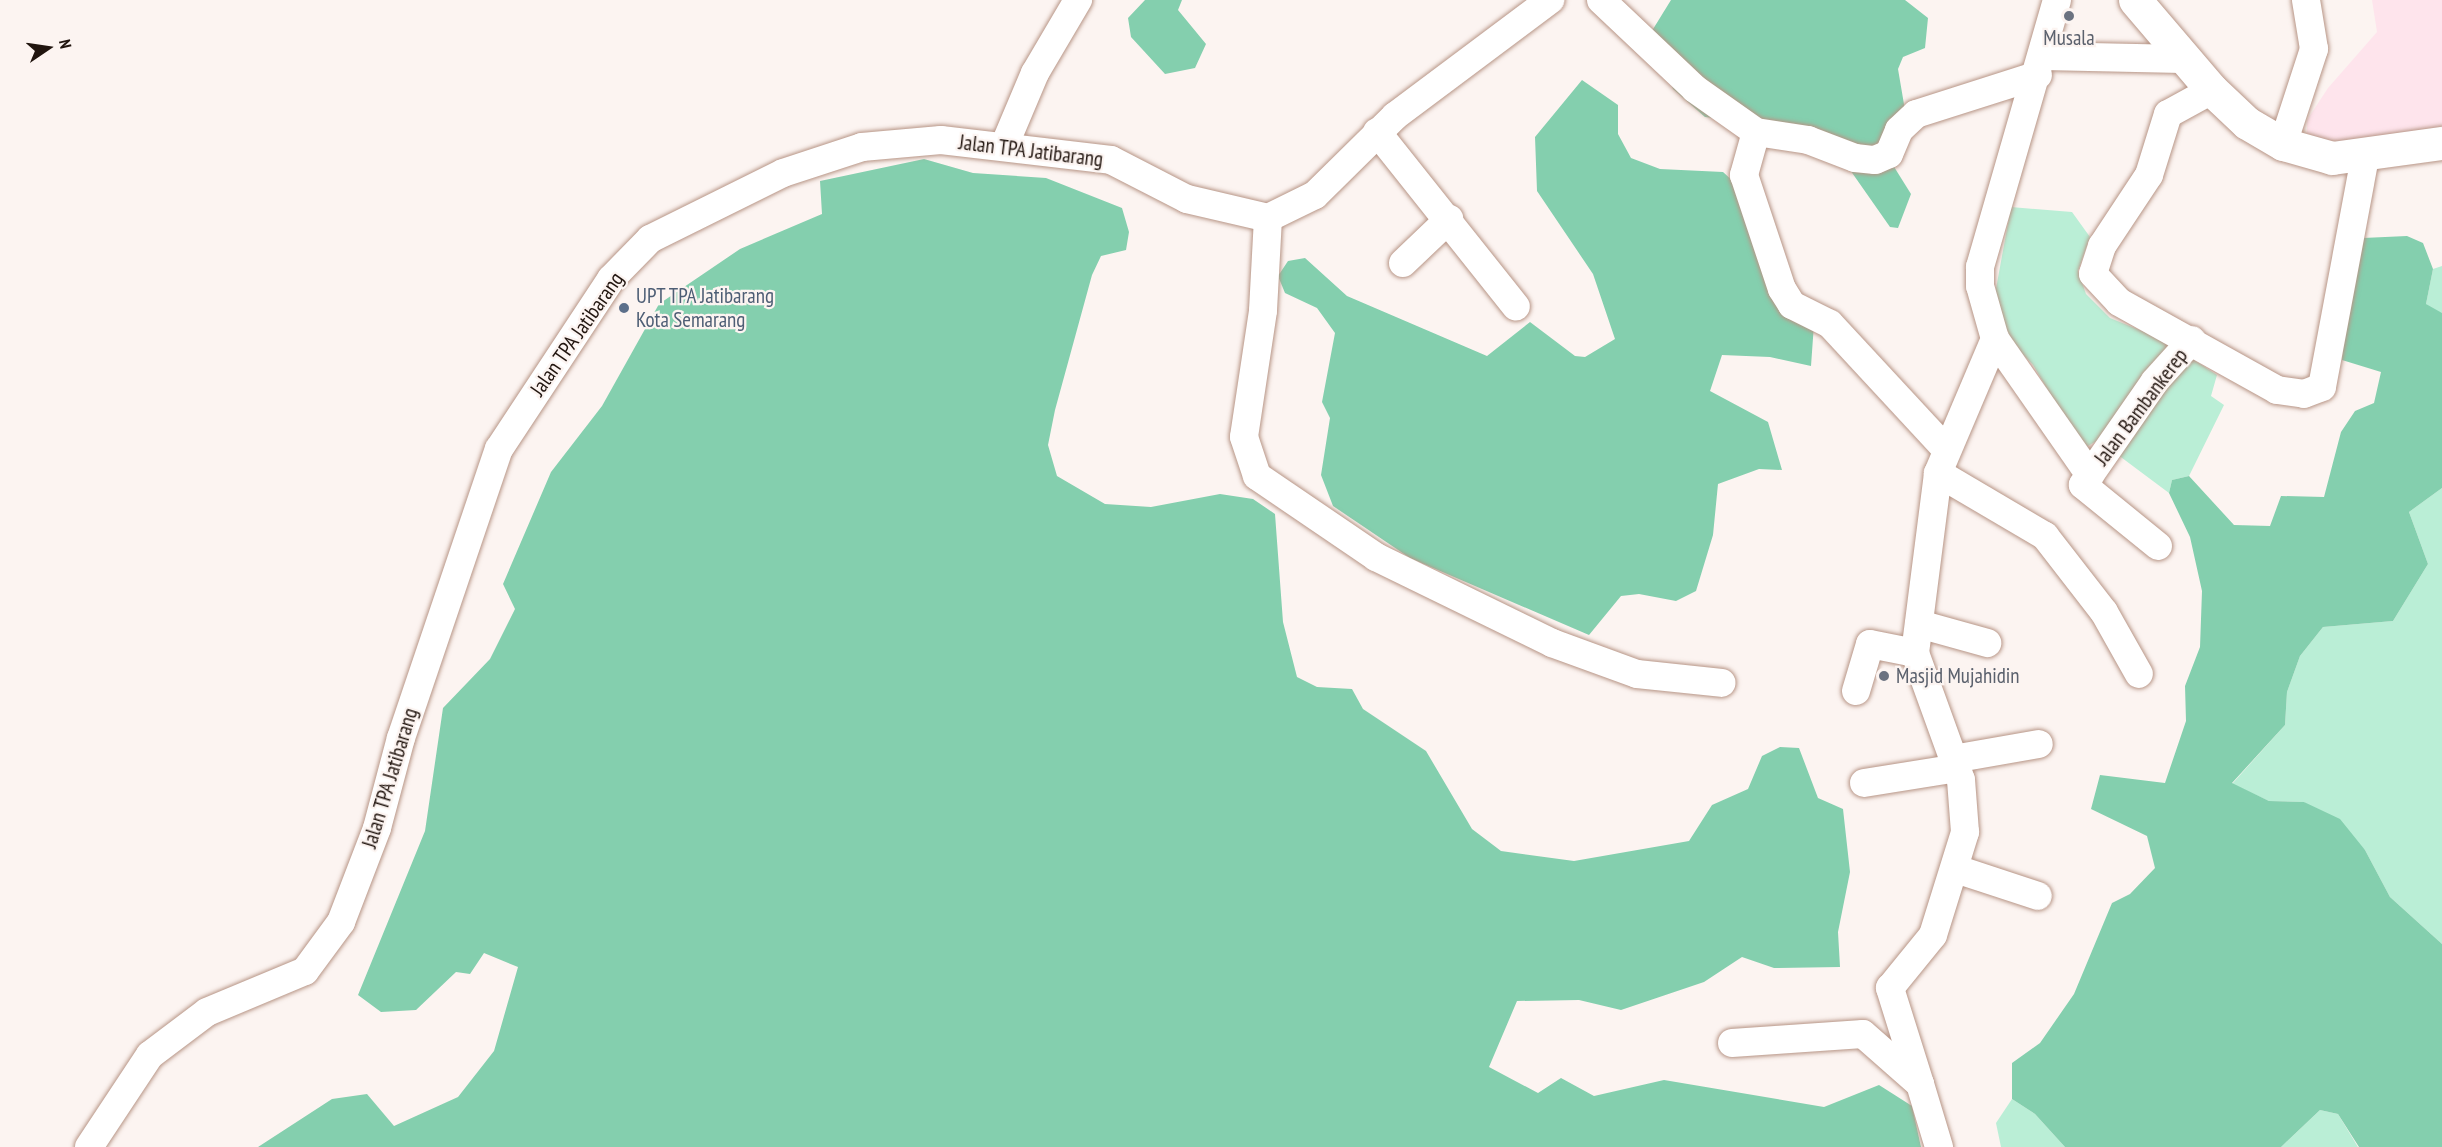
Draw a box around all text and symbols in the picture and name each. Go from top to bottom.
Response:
marker: Musala [2062,9,2076,23]
north arrow [18,18,78,78]
place label: Musala [2043,25,2095,51]
text: N [55,37,76,50]
street label: Jalan TPA Jatibarang [957,130,1105,172]
street label: Jalan TPA Jatibarang [525,267,629,401]
place label: UPT TPA Jatibarang Kota Semarang [636,283,776,333]
marker: UPT TPA Jatibarang Kota Semarang [617,301,631,315]
street label: Jalan Bambankerep [2089,344,2193,470]
place label: Masjid Mujahidin [1896,663,2020,689]
marker: Masjid Mujahidin [1877,669,1891,683]
street label: Jalan TPA Jatibarang [357,704,423,852]

